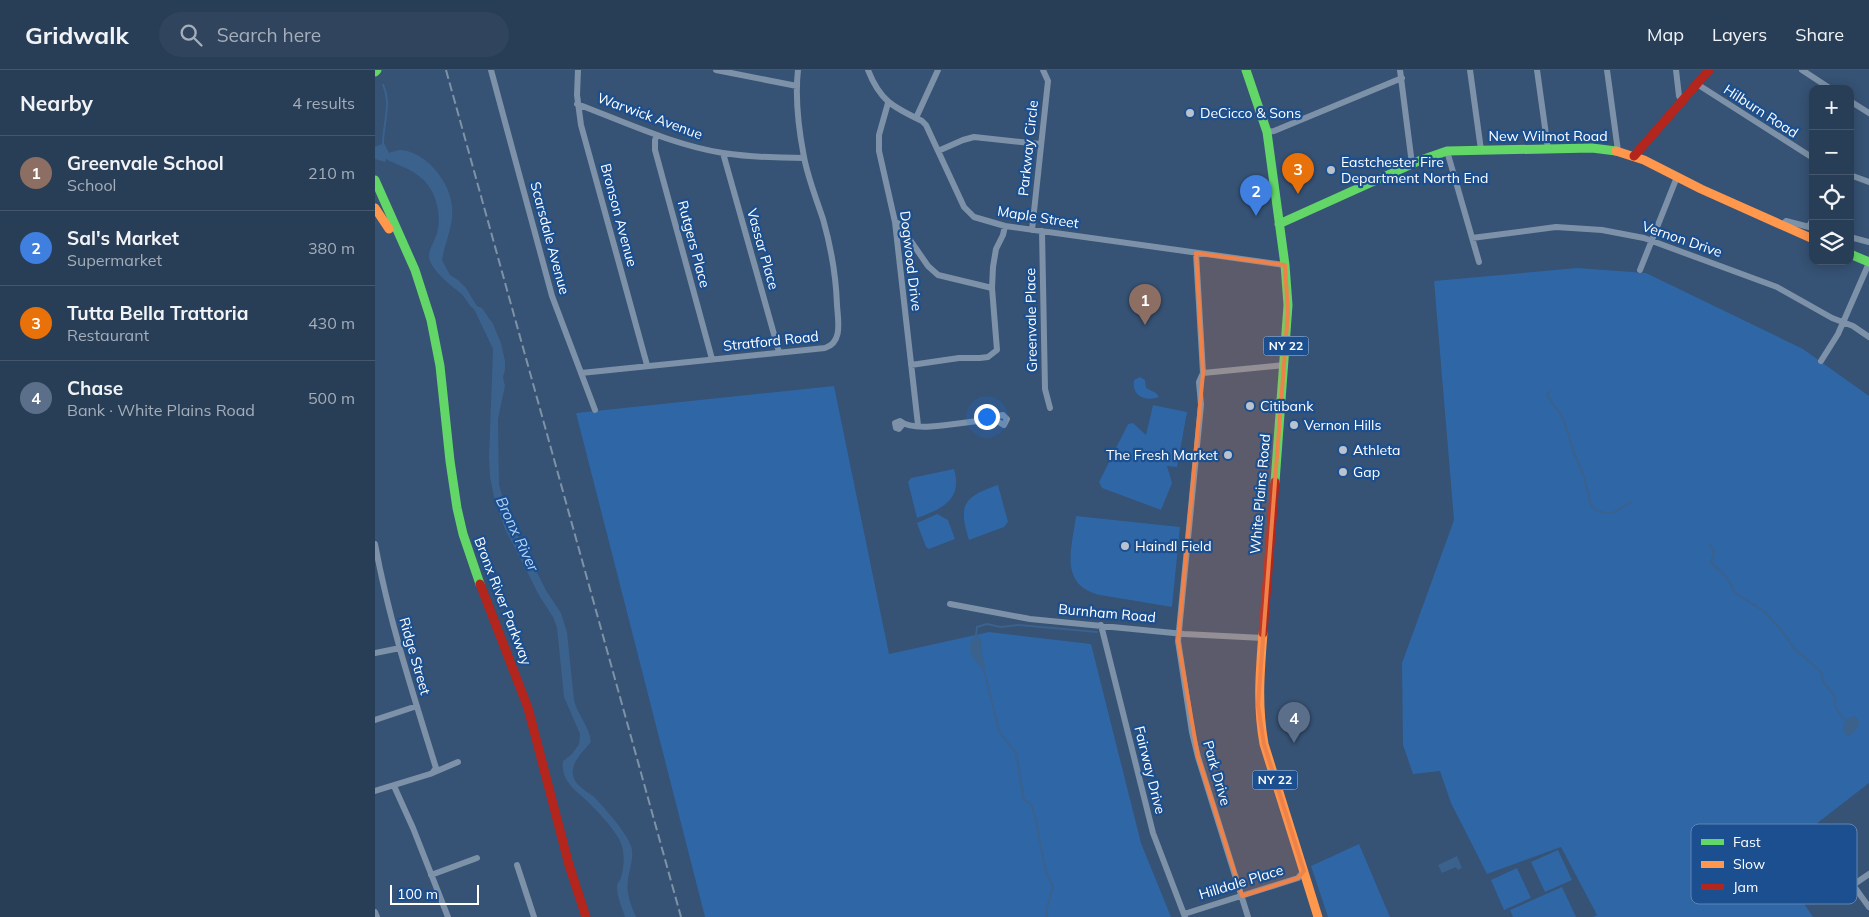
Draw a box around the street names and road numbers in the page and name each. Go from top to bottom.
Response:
street label: Hilburn Road [1720,80,1802,142]
street label: Warwick Avenue [595,89,705,143]
street label: Parkway Circle [1014,99,1042,197]
street label: New Wilmot Road [1488,127,1608,145]
street label: Bronson Avenue [597,161,641,269]
street label: Scarsdale Avenue [526,180,574,296]
street label: Rutgers Place [674,198,714,290]
street label: Maple Street [996,202,1080,232]
street label: Vassar Place [743,206,783,292]
street label: Dogwood Drive [896,210,926,312]
street label: Vernon Drive [1640,217,1724,261]
street label: Greenvale Place [1021,268,1041,372]
street label: Stratford Road [722,327,820,355]
road number: NY 22 [1263,336,1309,356]
street label: White Plains Road [1246,433,1274,555]
street label: Bronx River Parkway [470,534,536,668]
street label: Burnham Road [1058,600,1156,626]
street label: Ridge Street [395,615,435,697]
street label: Fairway Drive [1130,724,1170,816]
street label: Park Drive [1199,738,1235,808]
road number: NY 22 [1253,770,1297,790]
street label: Hilldale Place [1197,861,1285,903]

